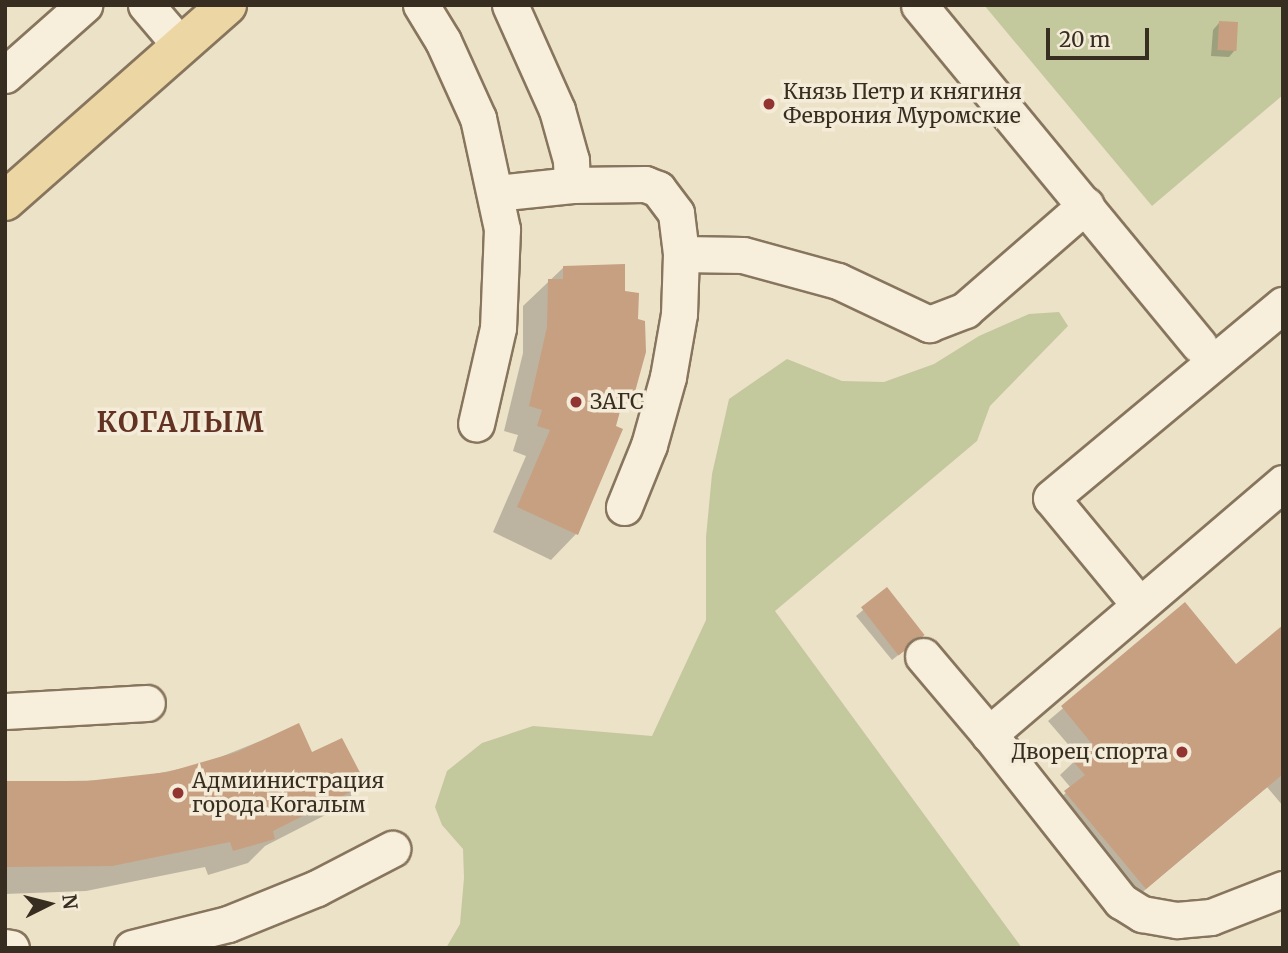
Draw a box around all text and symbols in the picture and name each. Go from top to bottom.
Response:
scale bar [1050,14,1153,58]
text: 20 m [1059,26,1110,53]
place label: Князь Петр и княгиня Феврония Муромские [783,79,1022,129]
marker: Князь Петр и княгиня Феврония Муромские [761,96,777,112]
place label: ЗАГС [590,389,644,415]
marker: ЗАГС [568,394,584,410]
district label: КОГАЛЫМ [97,405,265,439]
place label: Дворец спорта [1011,739,1168,765]
marker: Дворец спорта [1174,744,1190,760]
place label: Адмиинистрация города Когалым [192,768,384,818]
marker: Адмиинистрация города Когалым [170,785,186,801]
north arrow [14,869,84,939]
text: N [57,893,83,911]

